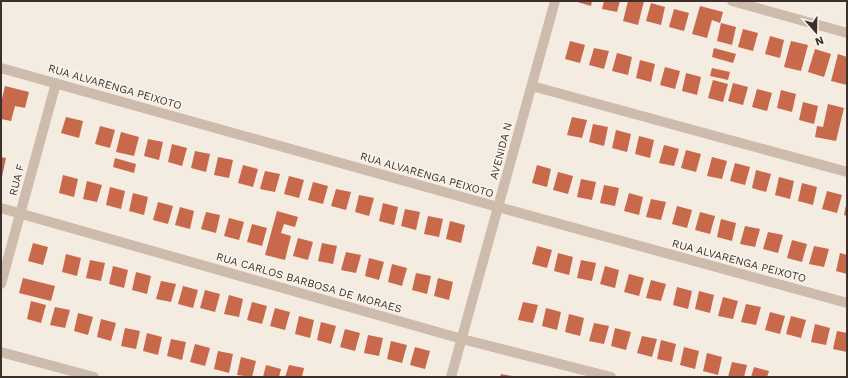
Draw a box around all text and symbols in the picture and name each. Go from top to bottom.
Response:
north arrow [796,12,836,52]
text: N [813,33,825,48]
street label: RUA ALVARENGA PEIXOTO [47,62,183,112]
street label: AVENIDA N [487,121,515,181]
street label: RUA ALVARENGA PEIXOTO [359,150,495,200]
street label: RUA F [7,163,28,197]
street label: RUA ALVARENGA PEIXOTO [671,237,807,285]
street label: RUA CARLOS BARBOSA DE MORAES [215,250,403,316]

